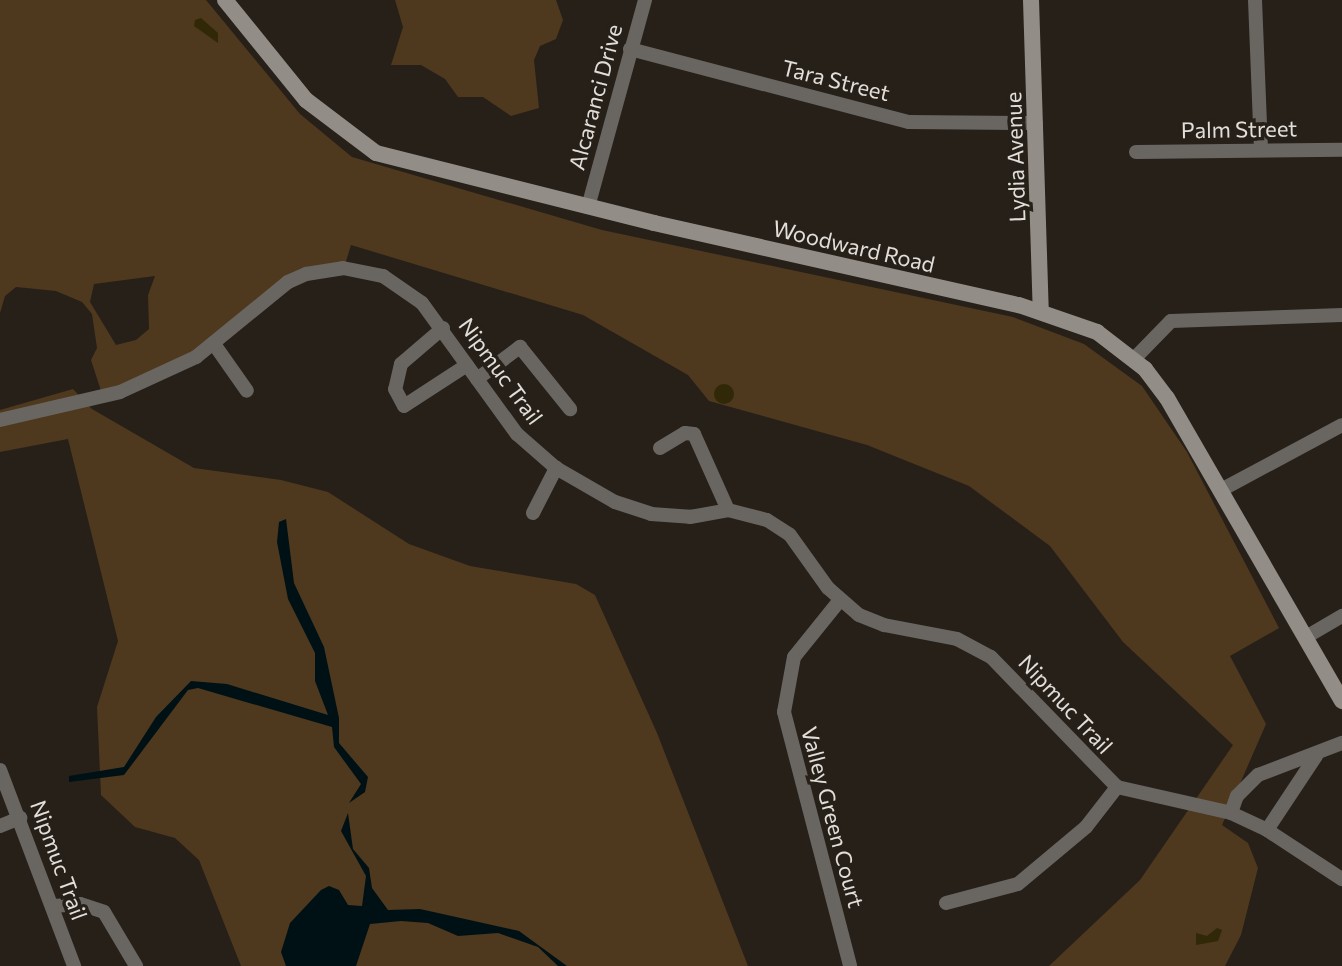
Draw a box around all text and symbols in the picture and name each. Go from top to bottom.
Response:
street label: Alcaranci Drive [563,21,627,173]
street label: Tara Street [779,54,893,106]
street label: Lydia Avenue [1000,91,1030,223]
street label: Palm Street [1181,115,1297,143]
street label: Woodward Road [770,215,938,277]
street label: Nipmuc Trail [453,313,549,429]
street label: Nipmuc Trail [1014,649,1118,759]
street label: Valley Green Court [796,724,870,910]
street label: Nipmuc Trail [25,797,93,923]

